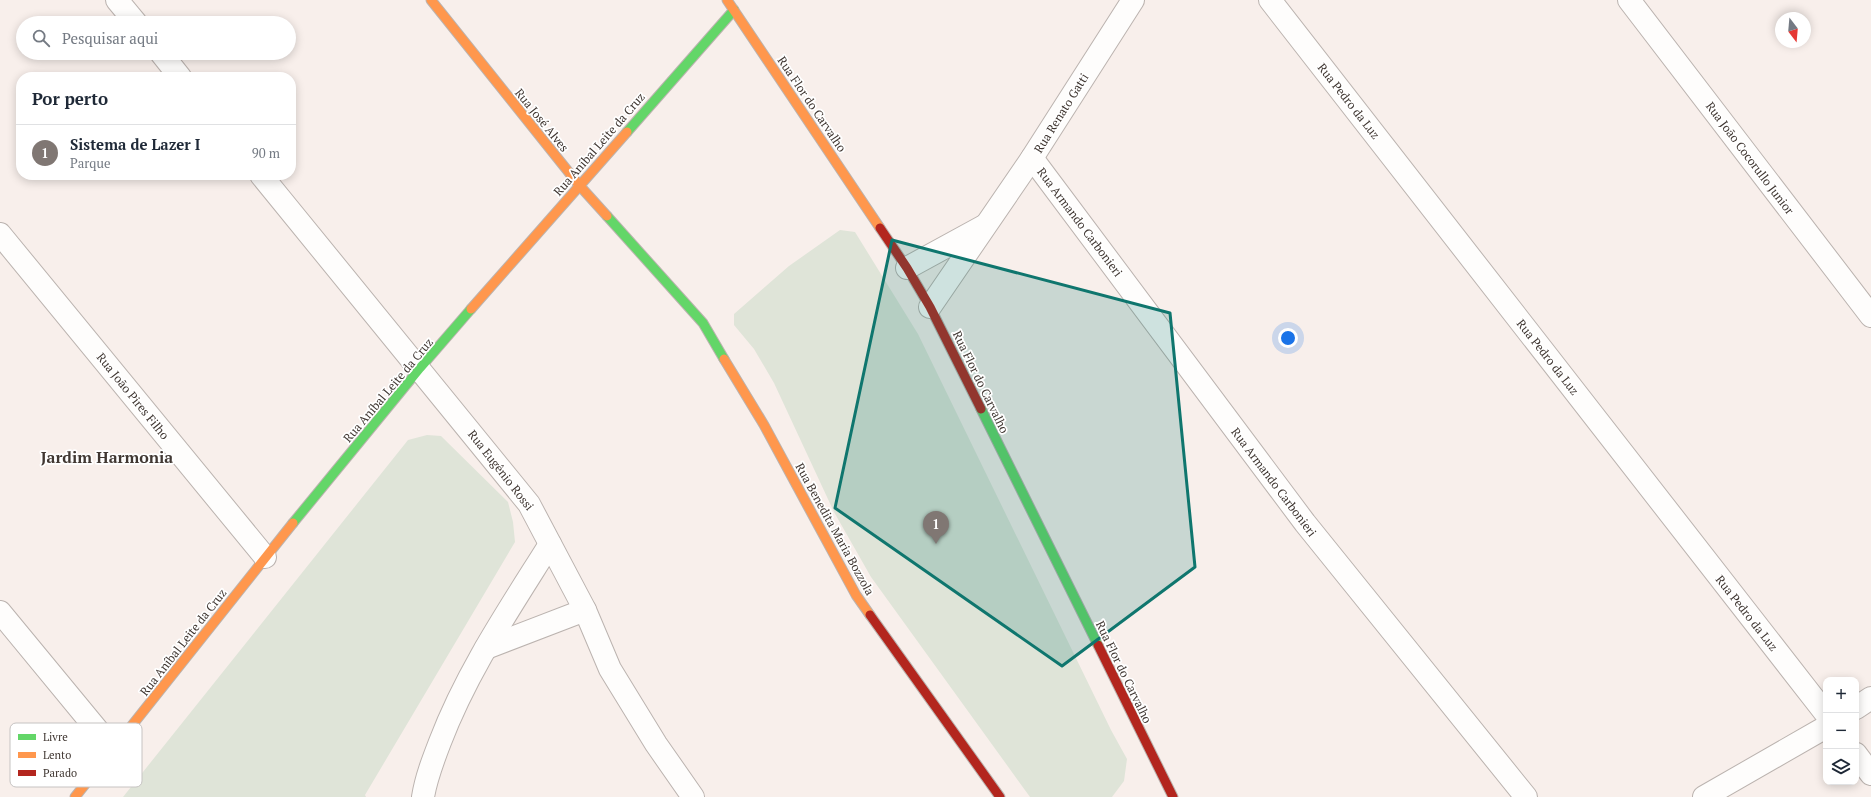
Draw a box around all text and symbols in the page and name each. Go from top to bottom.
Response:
north arrow [1775,12,1811,48]
search box [16,16,296,60]
icon: search [30,27,52,49]
text: Pesquisar aqui [62,28,158,48]
street label: Rua Flor do Carvalho [774,53,850,155]
street label: Rua Pedro da Luz [1315,60,1383,142]
street label: Rua Renato Gatti [1031,70,1092,156]
street label: Rua José Alves [512,85,572,155]
text: Por perto [32,87,108,110]
street label: Rua Aníbal Leite da Cruz [550,89,648,199]
street label: Rua João Cocorullo Junior [1703,99,1797,218]
text: Sistema de Lazer I [70,134,200,154]
text: 1 [41,144,49,162]
text: 90 m [252,144,280,162]
text: Parque [70,154,110,172]
street label: Rua Armando Carbonieri [1034,165,1126,280]
street label: Rua Pedro da Luz [1514,316,1582,398]
street label: Rua Flor do Carvalho [950,328,1012,436]
your location [1278,328,1298,348]
street label: Rua Aníbal Leite da Cruz [340,335,436,445]
street label: Rua João Pires Filho [94,350,173,442]
street label: Rua Armando Carbonieri [1228,425,1320,540]
street label: Rua Eugênio Rossi [465,427,537,514]
district label: Jardim Harmonia [41,446,173,468]
street label: Rua Benedita Maria Bozzola [792,460,878,598]
pin: 1 [923,511,949,544]
street label: Rua Pedro da Luz [1713,572,1781,654]
street label: Rua Aníbal Leite da Cruz [137,585,230,699]
street label: Rua Flor do Carvalho [1093,618,1155,726]
map controls [1823,677,1859,785]
button: + [1823,677,1859,713]
button: − [1823,713,1859,749]
legend [10,723,142,787]
text: Livre [43,730,68,744]
text: Lento [43,748,71,762]
button: layers [1823,749,1859,785]
text: Parado [43,766,77,780]

